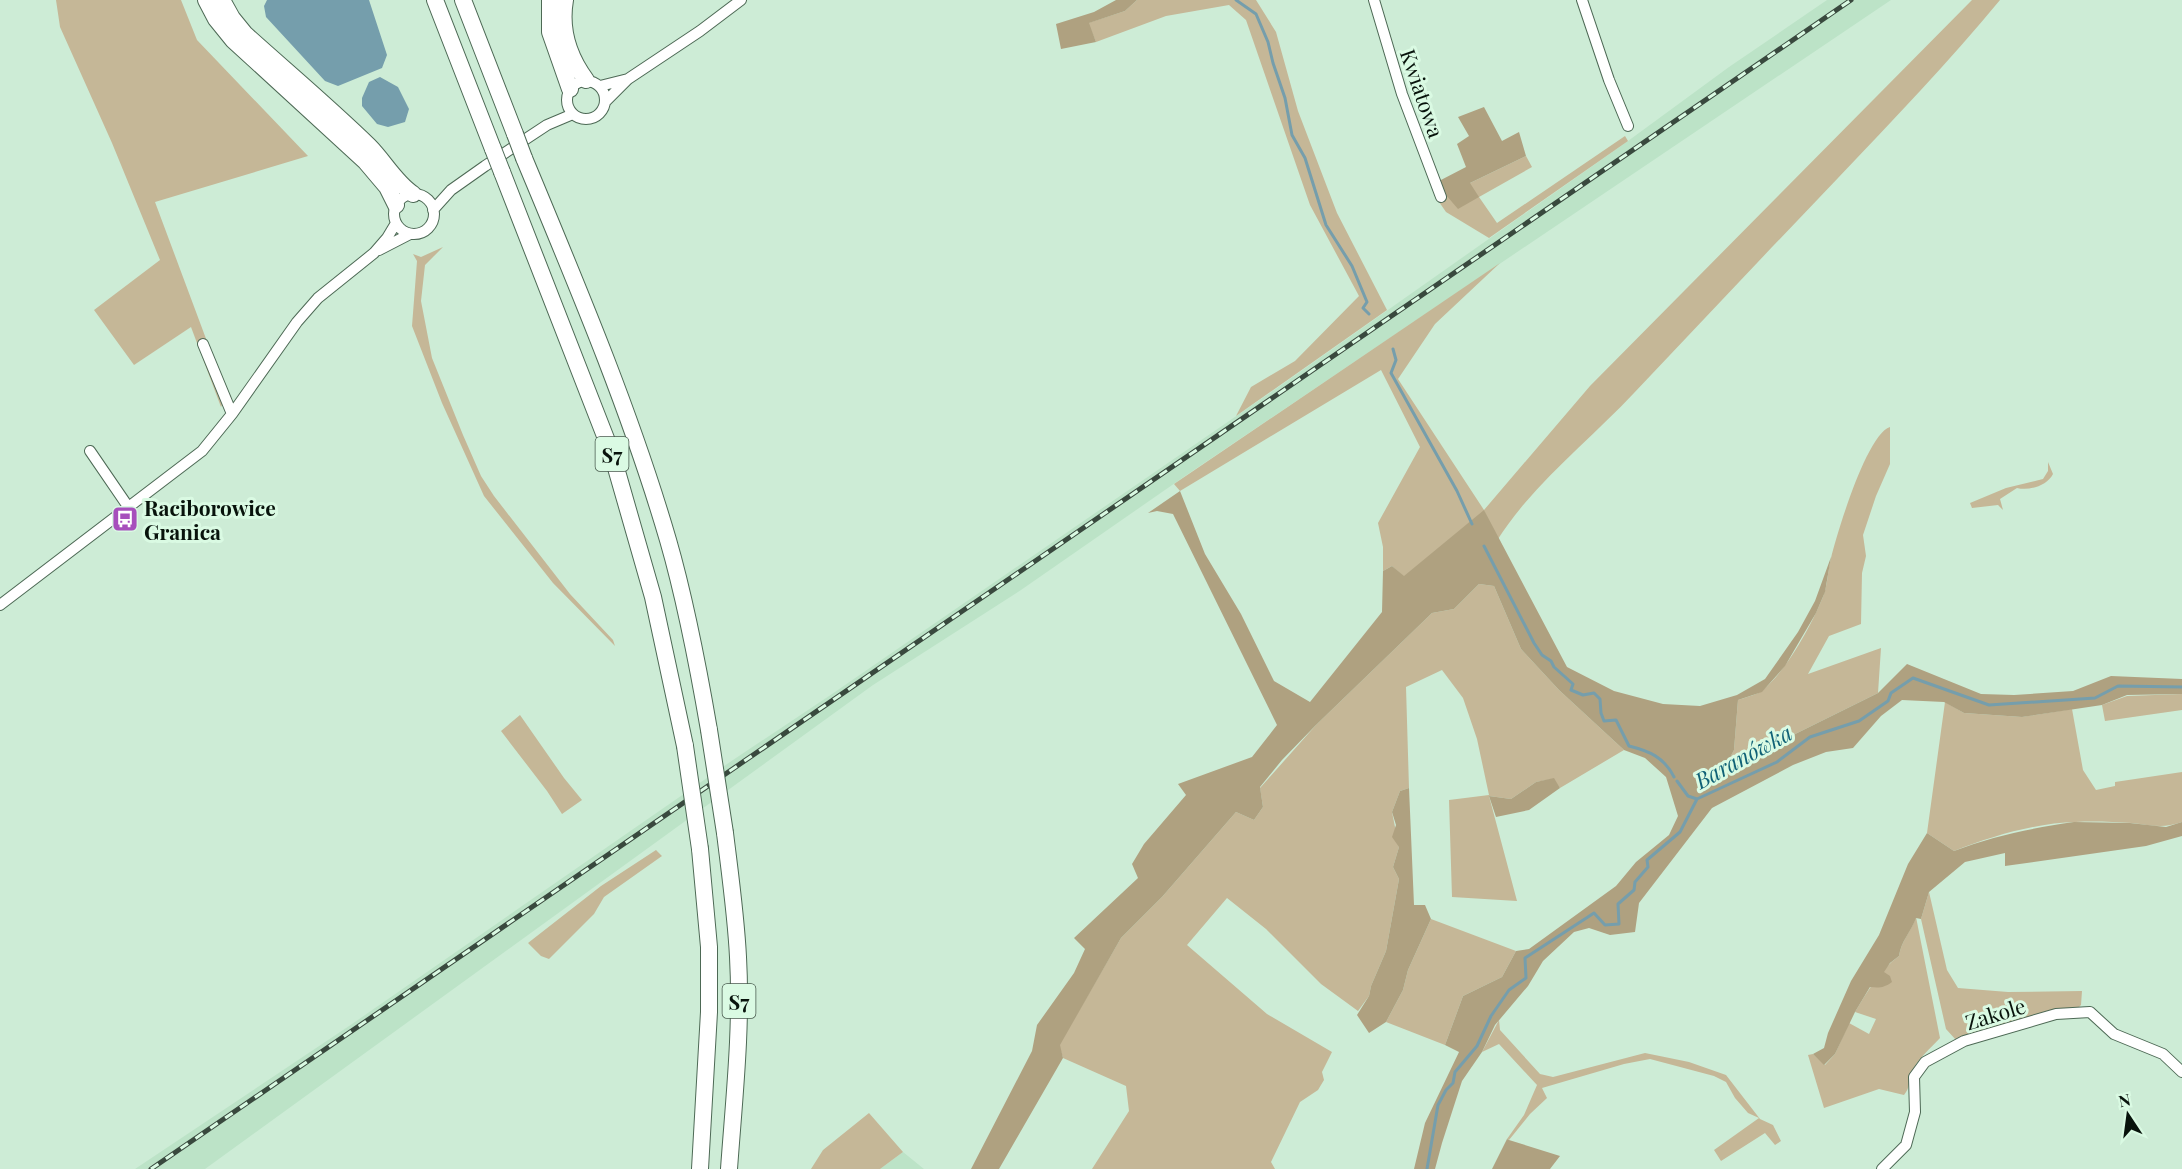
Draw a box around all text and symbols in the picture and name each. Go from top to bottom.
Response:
street label: Kwiatowa [1395,45,1451,141]
road number: S7 [596,437,628,471]
place label: Raciborowice Granica [144,493,276,545]
bus stop icon: Raciborowice Granica [110,504,140,534]
water label: Baranówka [1688,717,1797,796]
road number: S7 [722,984,756,1018]
street label: Zakole [1961,991,2029,1035]
north arrow [2098,1085,2158,1145]
text: N [2117,1088,2133,1111]

